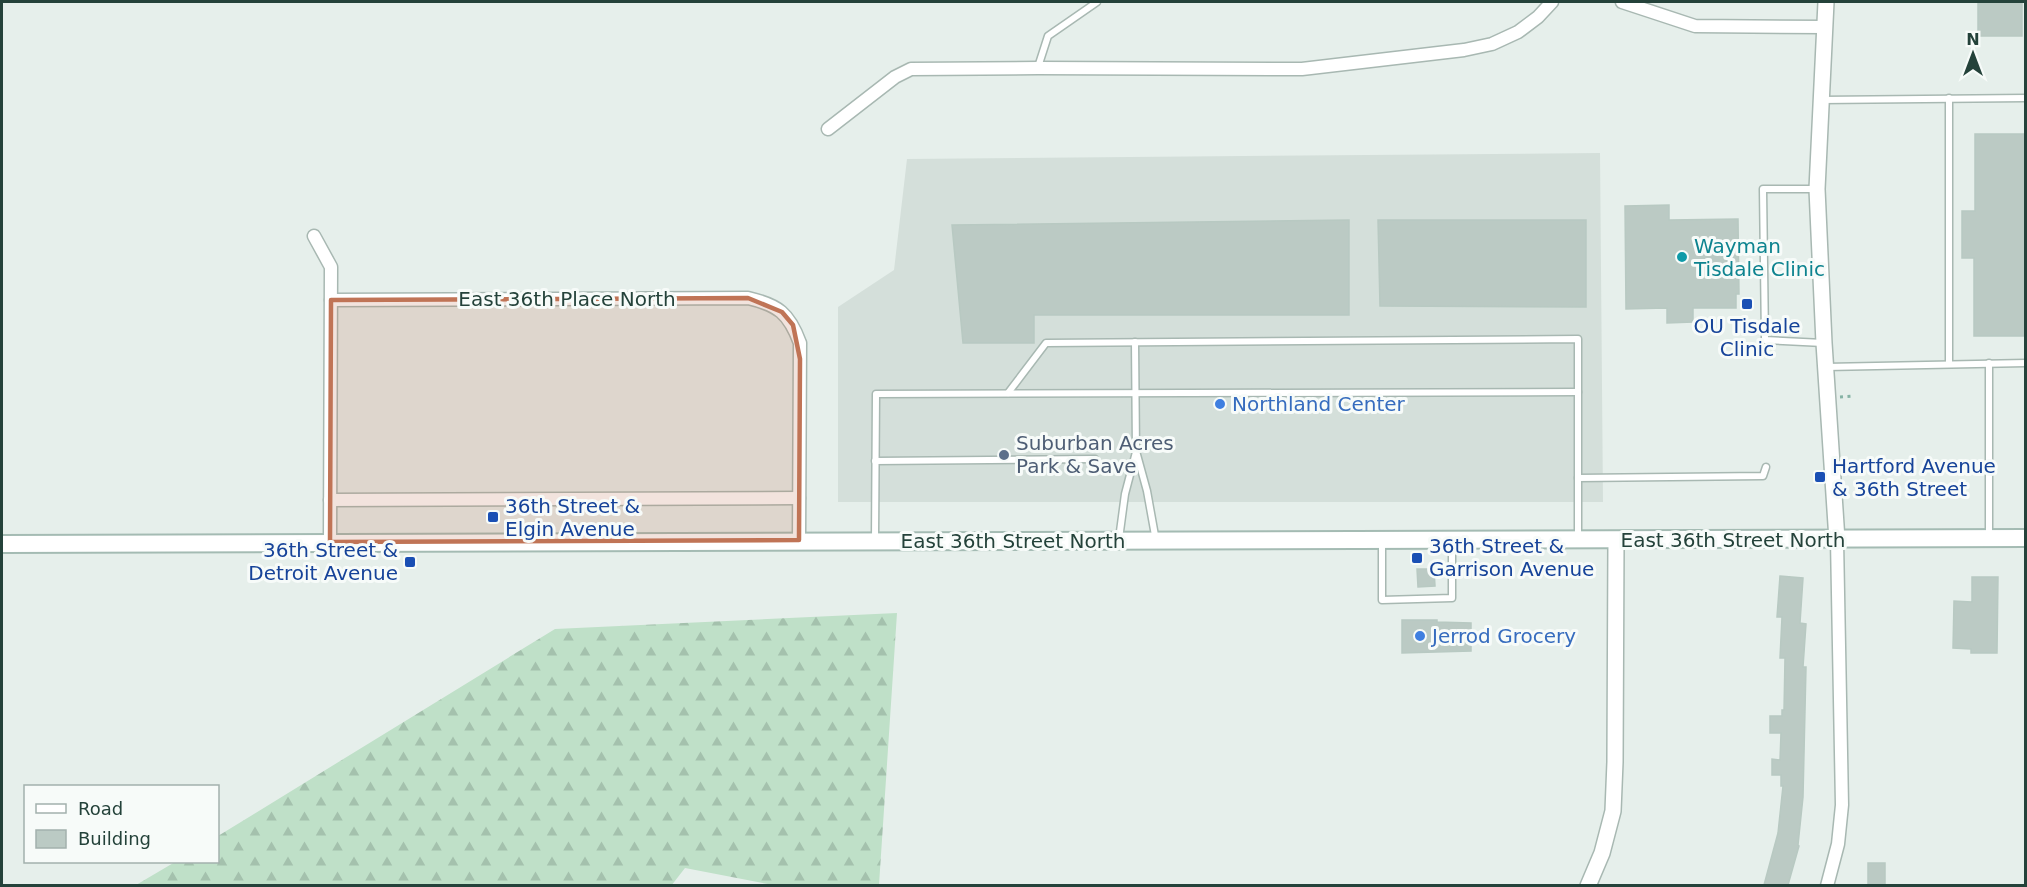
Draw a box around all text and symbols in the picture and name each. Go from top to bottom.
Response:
north arrow [1943,24,2003,84]
text: N [1966,30,1980,49]
place label: Wayman Tisdale Clinic [1693,234,1825,281]
marker: Wayman Tisdale Clinic [1675,250,1689,264]
street label: East 36th Place North [458,287,676,311]
marker: OU Tisdale Clinic [1740,297,1754,311]
place label: OU Tisdale Clinic [1693,314,1801,361]
place label: Northland Center [1232,392,1406,416]
marker: Northland Center [1213,397,1227,411]
place label: Suburban Acres Park & Save [1016,431,1174,478]
marker: Suburban Acres Park & Save [997,448,1011,462]
place label: Hartford Avenue & 36th Street [1832,454,1996,501]
marker: Hartford Avenue & 36th Street [1813,470,1827,484]
place label: 36th Street & Elgin Avenue [505,494,640,541]
marker: 36th Street & Elgin Avenue [486,510,500,524]
street label: East 36th Street North [1621,528,1845,552]
street label: East 36th Street North [901,529,1125,553]
place label: 36th Street & Garrison Avenue [1429,534,1594,581]
place label: 36th Street & Detroit Avenue [248,538,398,585]
marker: 36th Street & Garrison Avenue [1410,551,1424,565]
marker: 36th Street & Detroit Avenue [403,555,417,569]
place label: Jerrod Grocery [1430,624,1576,648]
marker: Jerrod Grocery [1413,629,1427,643]
legend [24,785,219,863]
text: Road [78,798,123,819]
text: Building [78,828,151,849]

